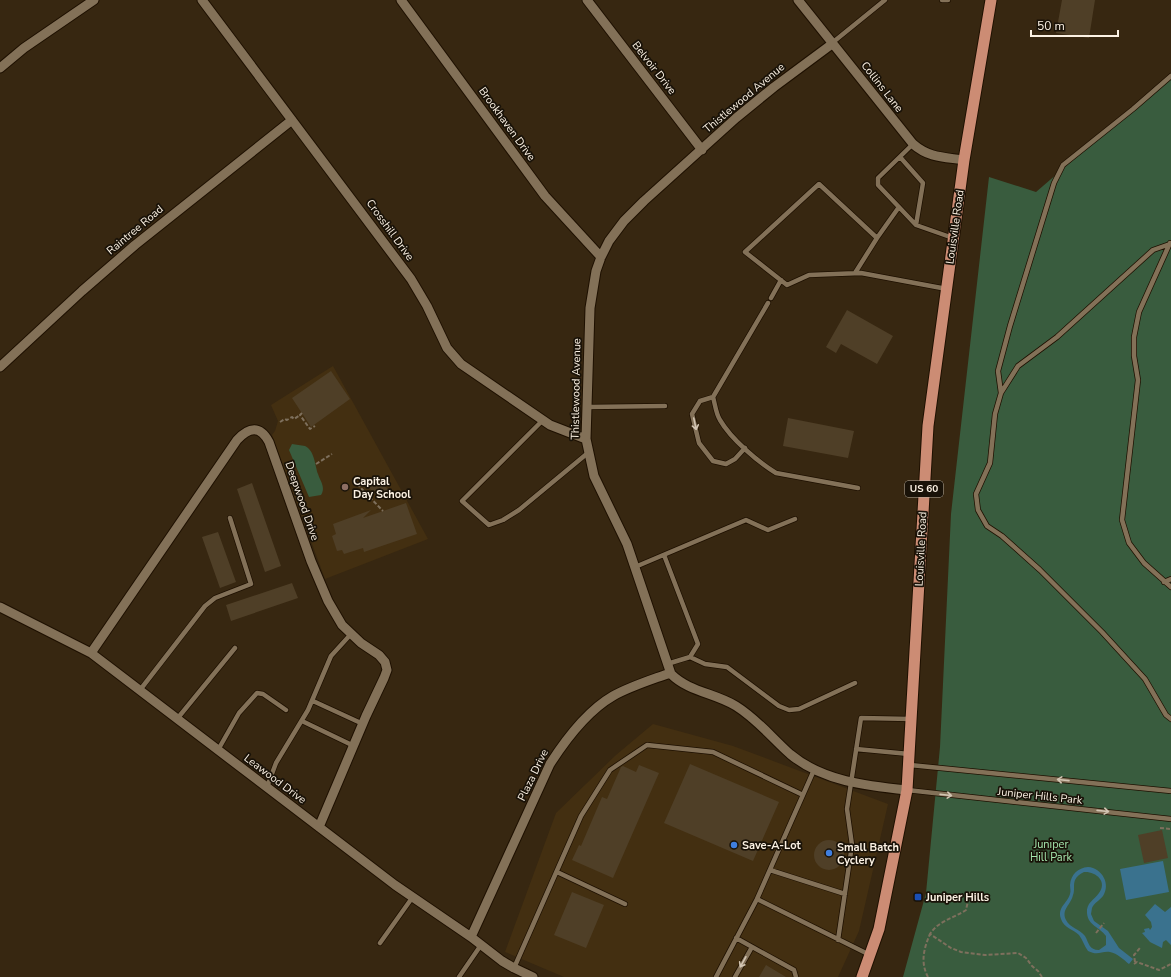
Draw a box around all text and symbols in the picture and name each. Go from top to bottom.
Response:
scale bar [1031,12,1118,38]
text: 50 m [1037,18,1065,34]
street label: Belvoir Drive [629,38,680,98]
street label: Collins Lane [857,59,907,116]
street label: Thistlewood Avenue [700,60,788,136]
street label: Brookhaven Drive [475,84,539,164]
street label: Louisville Road [942,189,968,265]
street label: Crosshill Drive [363,196,417,264]
street label: Raintree Road [103,202,167,258]
street label: Thistlewood Avenue [568,338,584,440]
one-way arrow [691,418,699,431]
street label: Deepwood Drive [281,459,323,543]
place label: Capital Day School [353,474,411,502]
road number: US 60 [905,481,943,497]
marker: Capital Day School [340,482,350,492]
street label: Louisville Road [912,511,930,587]
street label: Plaza Drive [514,746,552,803]
street label: Leawood Drive [241,751,309,807]
one-way arrow [1056,777,1069,784]
street label: Juniper Hills Park [996,784,1084,808]
one-way arrow [939,791,952,798]
one-way arrow [1096,808,1109,815]
park label: Juniper Hill Park [1030,837,1073,865]
place label: Save-A-Lot [742,838,801,853]
marker: Save-A-Lot [729,840,739,850]
place label: Small Batch Cyclery [837,840,899,868]
marker: Small Batch Cyclery [824,848,834,858]
place label: Juniper Hills [925,890,989,905]
marker: Juniper Hills [913,892,923,902]
one-way arrow [739,956,747,968]

